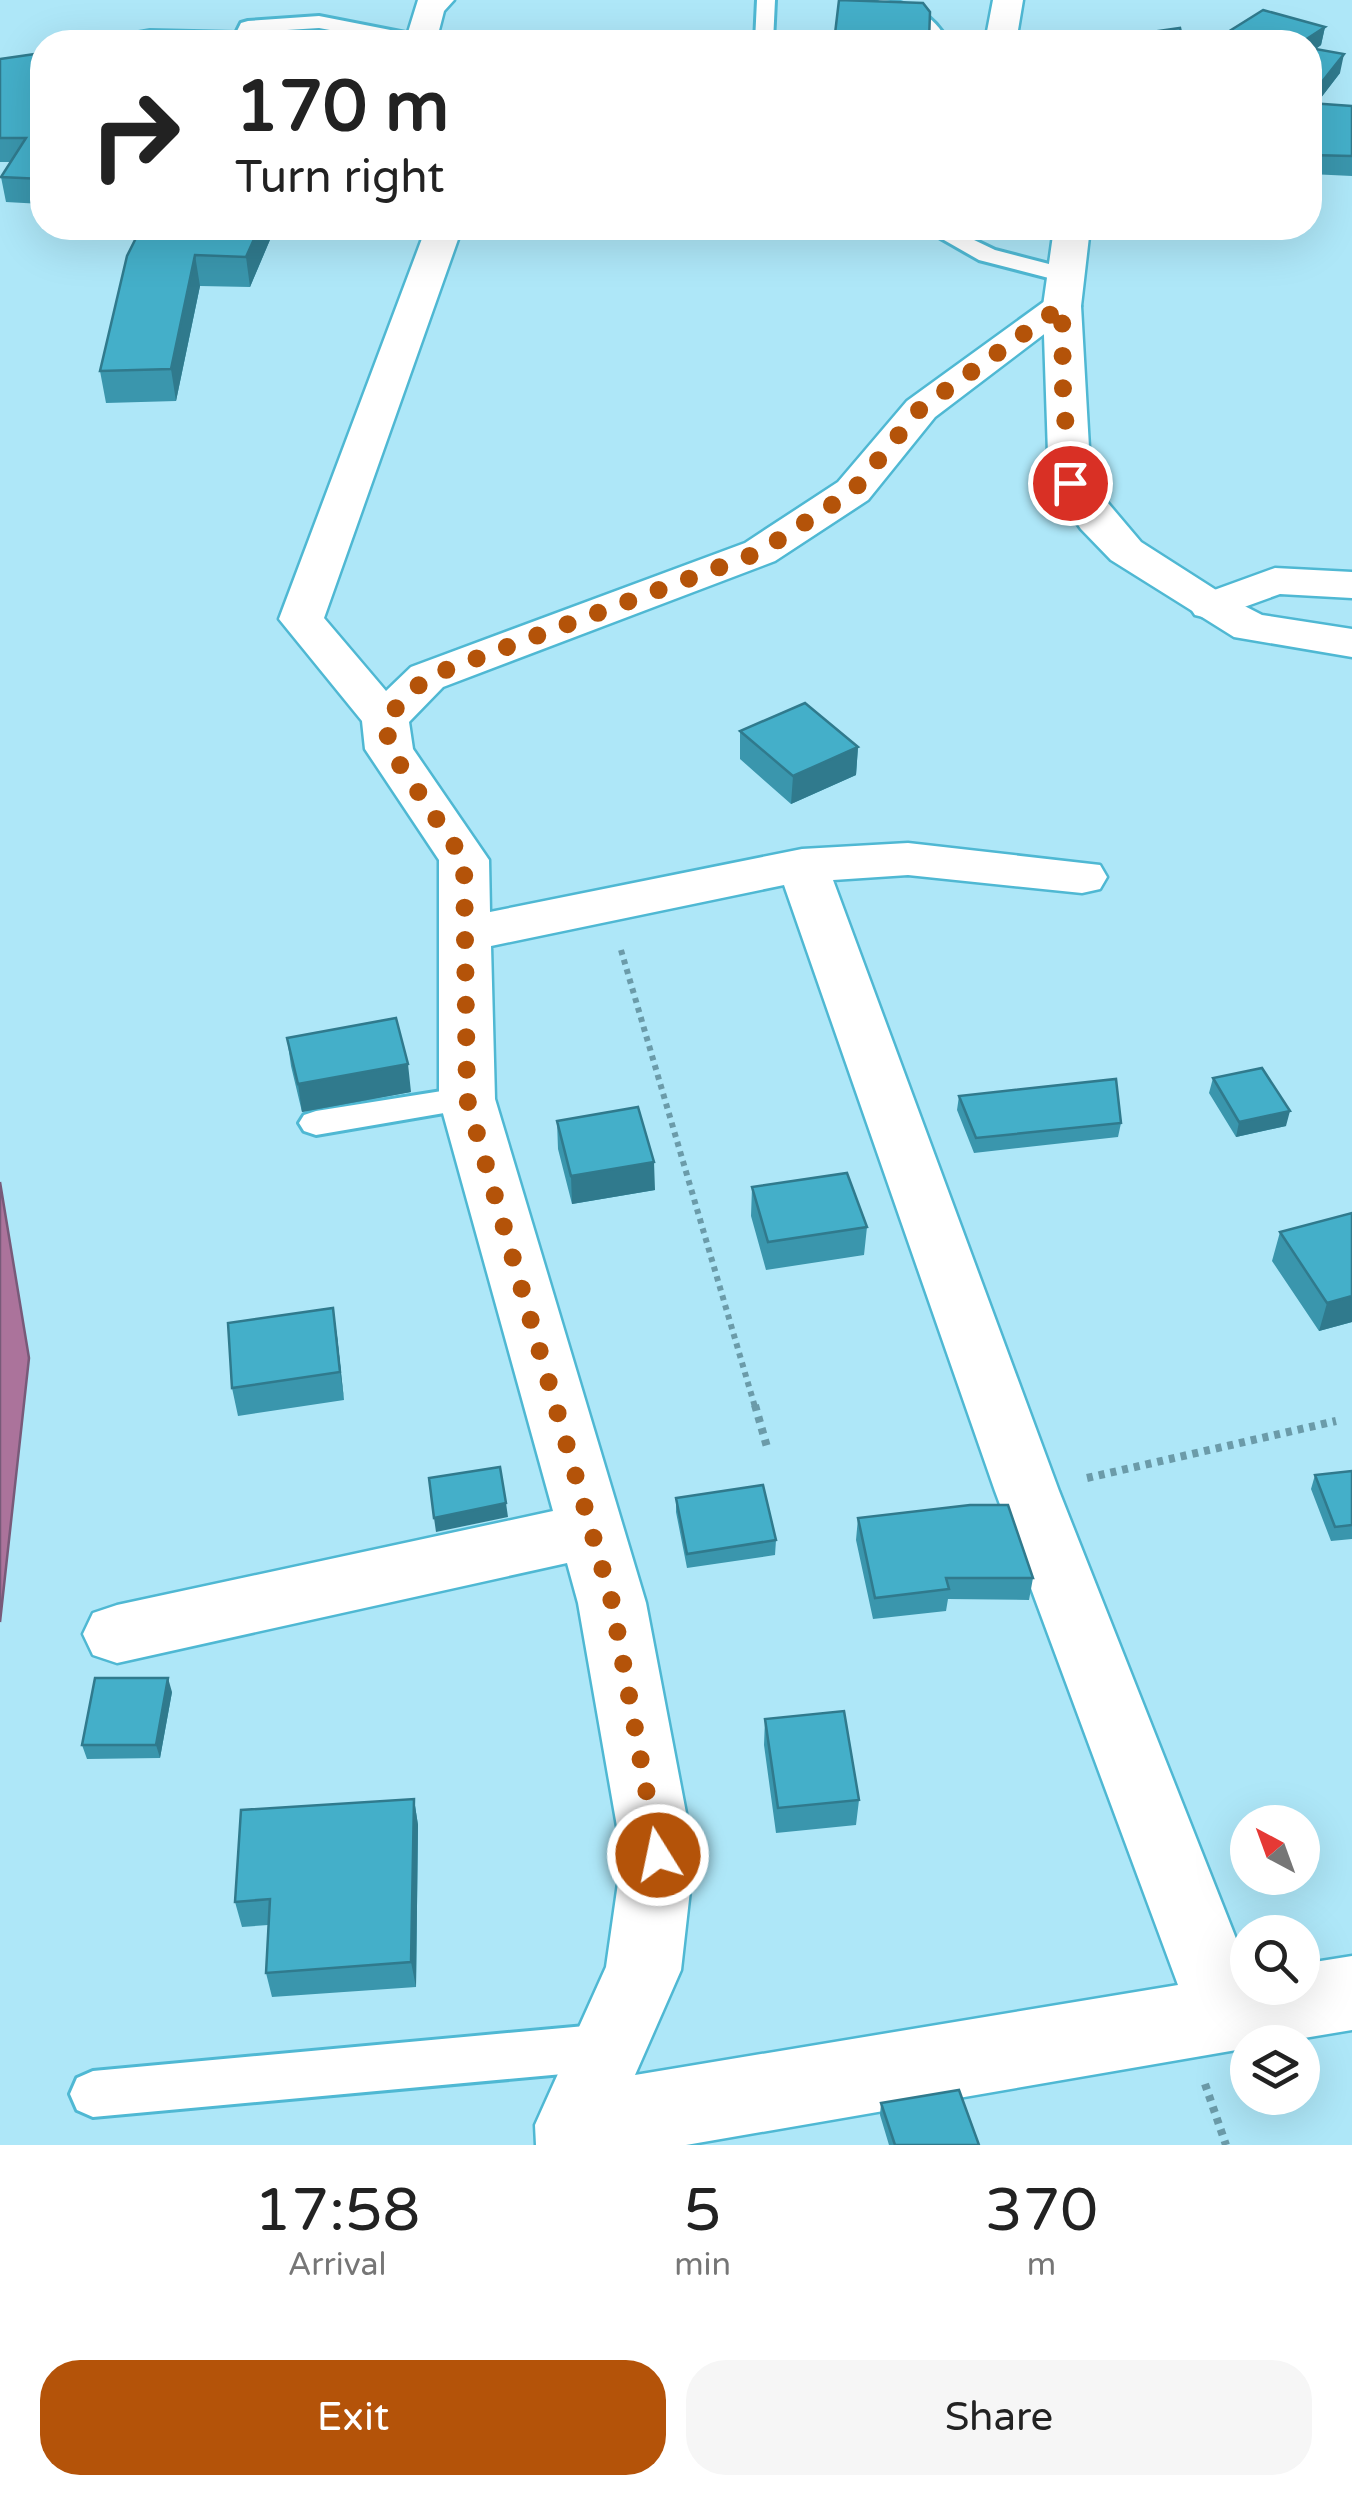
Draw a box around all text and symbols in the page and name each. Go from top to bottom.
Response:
text: 170 m [235,66,449,150]
icon: right [70,70,200,200]
text: Turn right [235,151,444,205]
pin [1028,441,1113,526]
icon: arrive [1043,456,1098,511]
position arrow [606,1803,710,1907]
north arrow [1230,1805,1320,1895]
map controls [1230,1805,1320,2115]
button: search [1230,1915,1320,2005]
button: layers [1230,2025,1320,2115]
text: 17:58 [254,2175,420,2247]
text: 5 [684,2175,721,2247]
text: 370 [985,2175,1098,2247]
text: Arrival [288,2246,387,2284]
text: min [674,2246,731,2284]
text: m [1027,2246,1056,2284]
button: Exit [40,2360,666,2475]
button: Share [686,2360,1312,2475]

